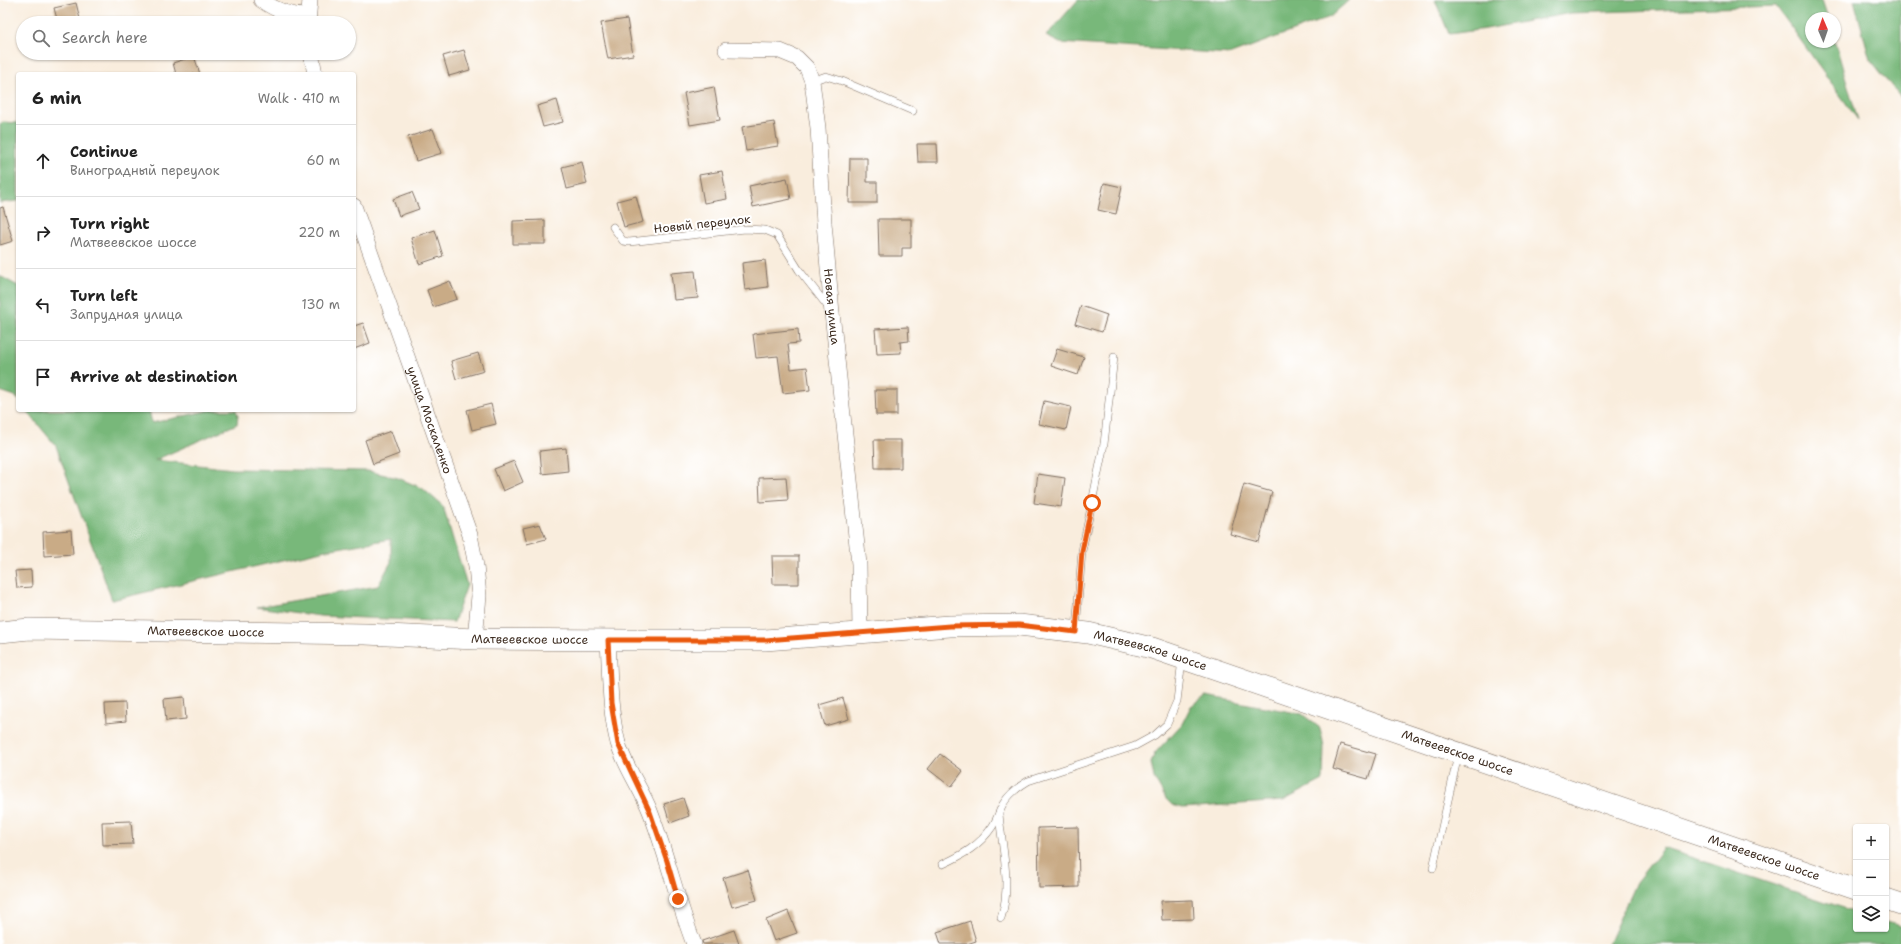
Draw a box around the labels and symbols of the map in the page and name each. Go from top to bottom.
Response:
north arrow [1805,12,1841,48]
street label: Новый переулок [653,211,752,237]
street label: Новая улица [820,268,843,346]
street label: улица Москаленко [403,364,456,476]
route start [1083,494,1101,512]
street label: Матвеевское шоссе [147,623,265,641]
street label: Матвеевское шоссе [1092,627,1209,674]
street label: Матвеевское шоссе [471,631,589,648]
street label: Матвеевское шоссе [1399,726,1516,779]
street label: Матвеевское шоссе [1706,831,1822,884]
route end [669,890,687,908]

